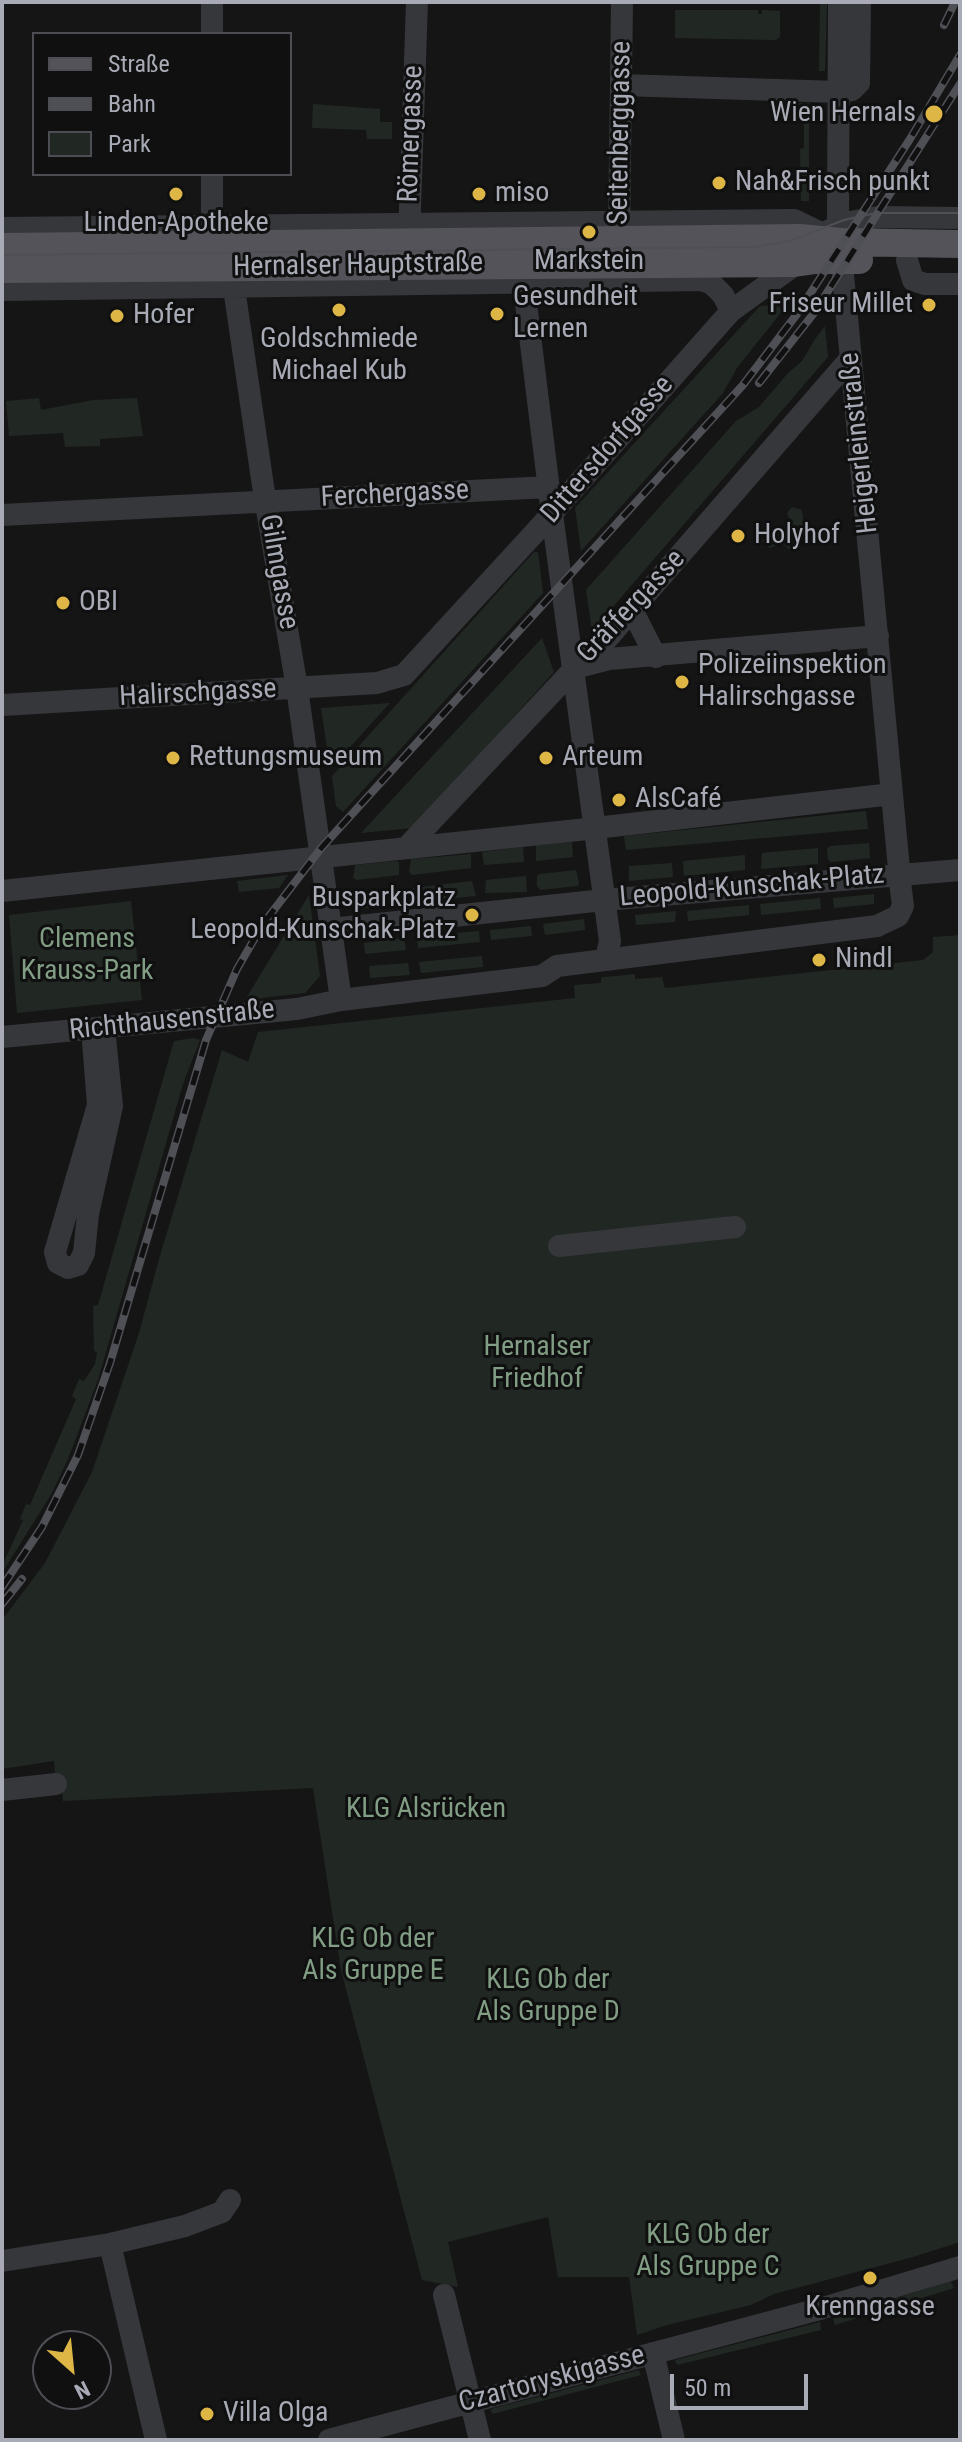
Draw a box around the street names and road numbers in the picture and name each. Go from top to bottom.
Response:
street label: Seitenberggasse [603,41,639,225]
street label: Römergasse [393,65,431,203]
street label: Hernalser Hauptstraße [233,247,483,285]
street label: Heigerleinstraße [834,351,886,535]
street label: Dittersdorfgasse [535,369,681,531]
street label: Ferchergasse [320,474,470,516]
street label: Gilmgasse [251,512,305,632]
street label: Gräffergasse [571,543,693,671]
street label: Halirschgasse [119,673,277,715]
street label: Leopold-Kunschak-Platz [618,859,886,915]
street label: Richthausenstraße [68,994,276,1048]
street label: Czartoryskigasse [455,2339,649,2421]

